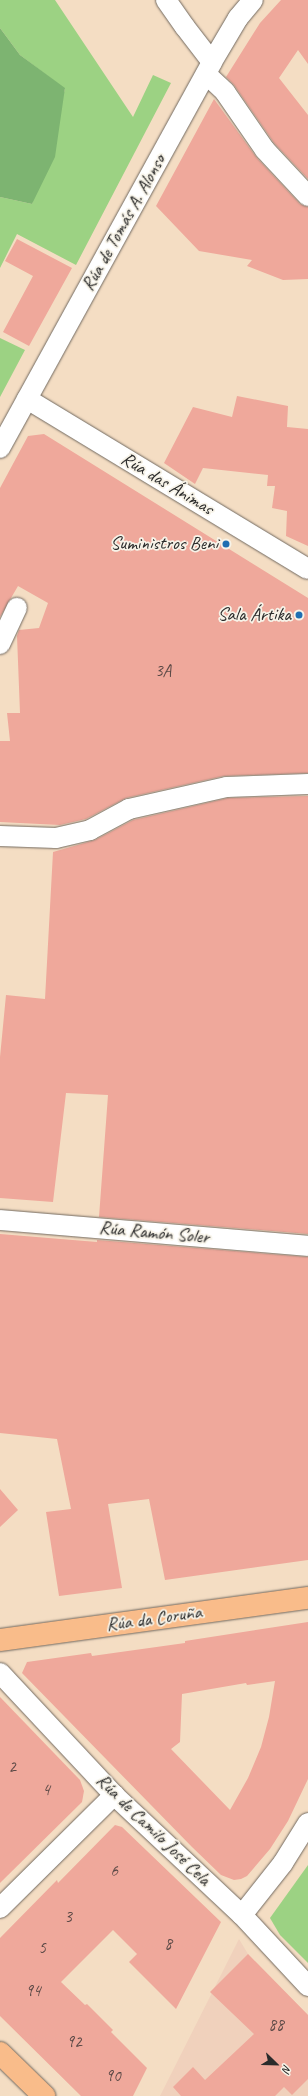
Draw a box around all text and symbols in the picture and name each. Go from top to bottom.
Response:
street label: Rúa de Tomás A. Alonso [77,151,171,295]
street label: Rúa das Ánimas [116,447,218,521]
place label: Suministros Beni [110,533,218,555]
marker: Suministros Beni [221,539,231,549]
place label: Sala Ártika [217,604,291,626]
marker: Sala Ártika [294,610,304,620]
house number: 3A [155,661,171,681]
street label: Rúa Ramón Soler [98,1217,210,1249]
street label: Rúa da Coruña [104,1601,204,1637]
house number: 2 [8,1757,16,1777]
street label: Rúa de Camilo José Cela [91,1770,215,1890]
house number: 4 [42,1780,50,1800]
house number: 6 [110,1861,118,1881]
house number: 3 [64,1907,72,1927]
house number: 8 [164,1934,172,1954]
house number: 5 [38,1938,46,1958]
house number: 94 [25,1981,41,2001]
house number: 88 [268,2015,284,2035]
house number: 92 [66,2032,82,2052]
north arrow [256,2044,296,2084]
text: N [279,2063,295,2075]
house number: 90 [105,2066,121,2086]

